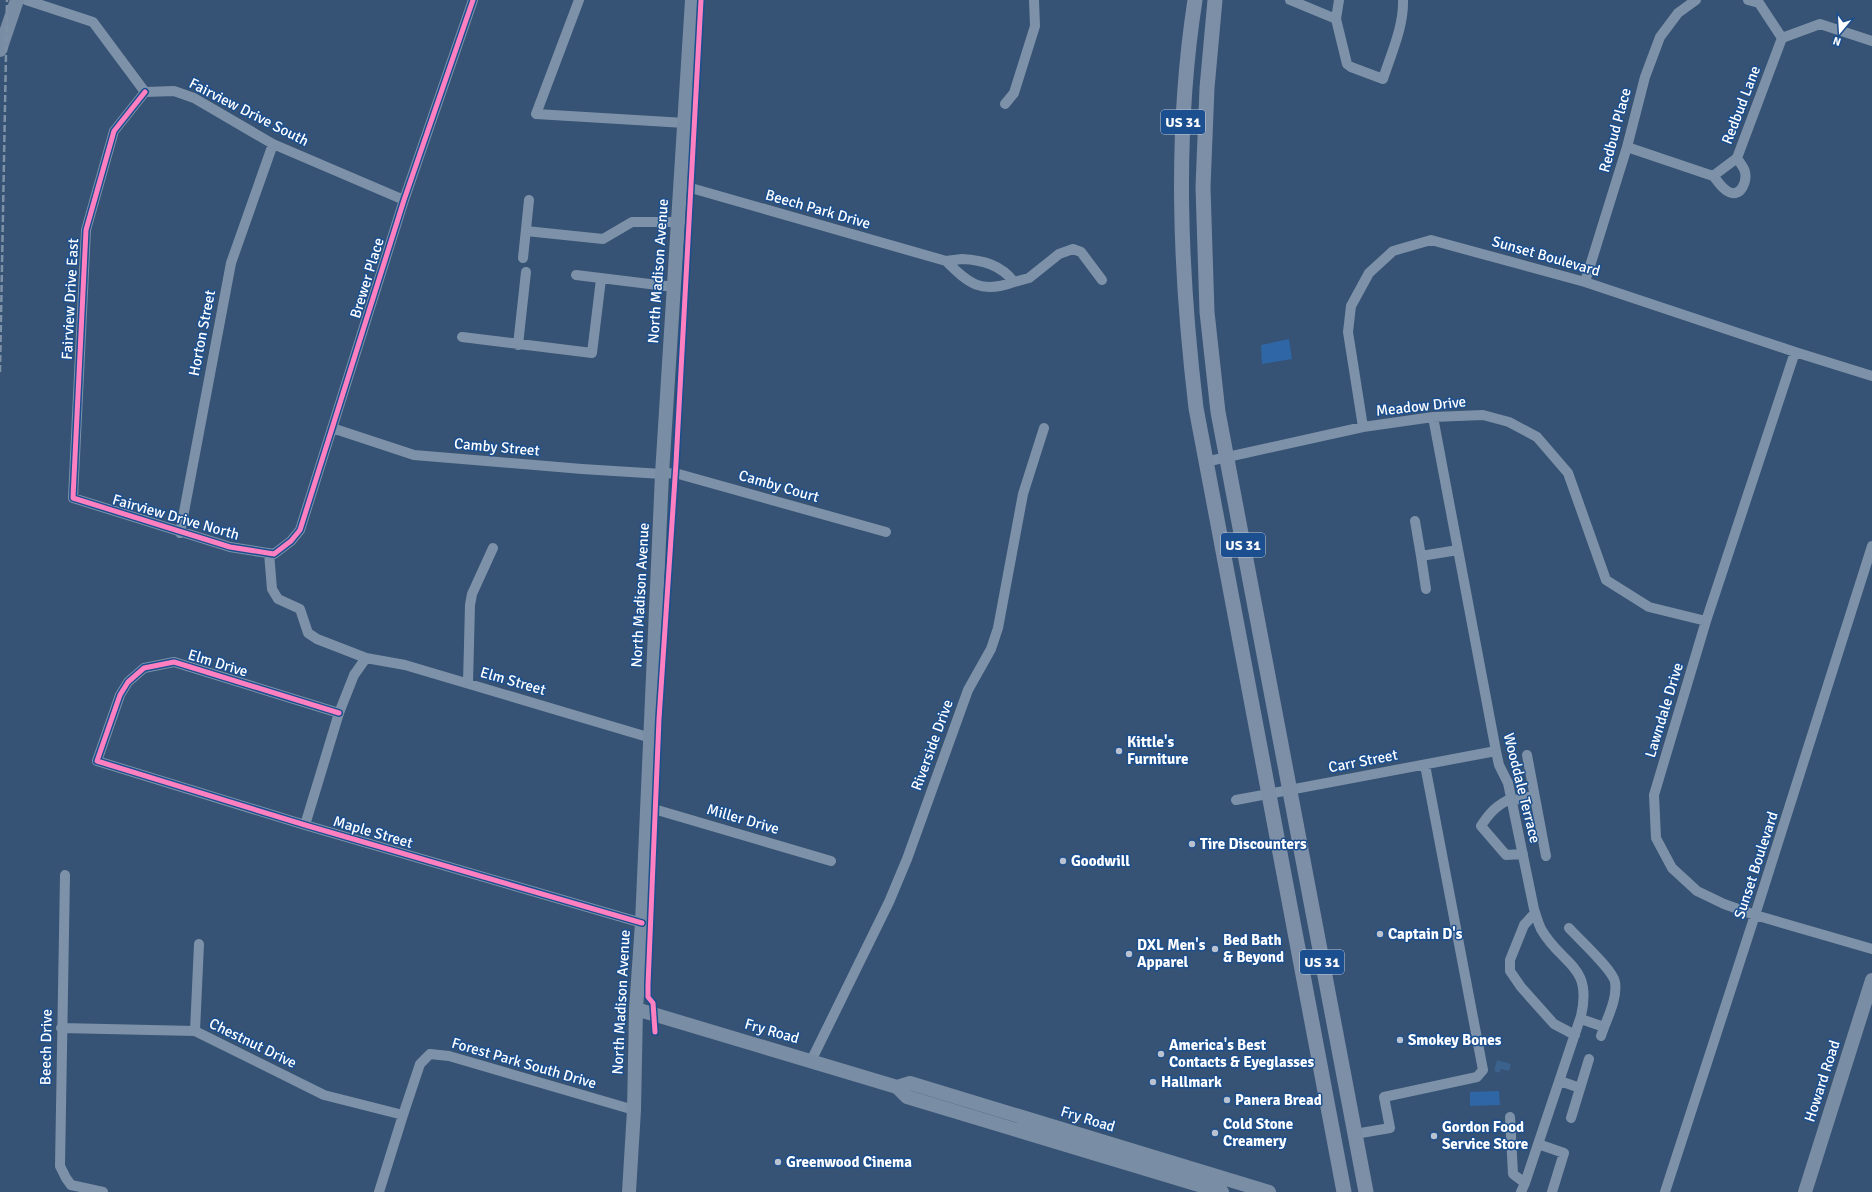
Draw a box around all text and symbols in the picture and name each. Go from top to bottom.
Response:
north arrow [1820,12,1860,52]
text: N [1831,34,1843,48]
street label: Redbud Lane [1718,63,1764,147]
street label: Fairview Drive South [186,74,312,150]
street label: Redbud Place [1595,86,1635,174]
road number: US 31 [1161,110,1205,134]
street label: Beech Park Drive [763,185,873,233]
street label: North Madison Avenue [644,198,672,344]
street label: Sunset Boulevard [1490,232,1602,280]
street label: Brewer Place [346,236,388,320]
street label: Fairview Drive East [58,238,82,360]
street label: Horton Street [185,288,219,378]
street label: Meadow Drive [1375,392,1467,420]
street label: Camby Street [453,434,541,460]
street label: Camby Court [737,466,821,506]
street label: Fairview Drive North [110,490,242,544]
street label: North Madison Avenue [627,522,653,668]
road number: US 31 [1221,533,1265,557]
street label: Elm Drive [186,645,250,681]
street label: Lawndale Drive [1641,660,1687,760]
street label: Elm Street [478,663,548,699]
street label: Riverside Drive [907,697,957,793]
street label: Wooddale Terrace [1500,731,1544,845]
place label: Kittle's Furniture [1127,733,1188,768]
street label: Carr Street [1327,745,1399,777]
marker: Kittle's Furniture [1114,746,1124,756]
street label: Miller Drive [705,800,781,838]
street label: Sunset Boulevard [1730,809,1782,921]
street label: Maple Street [331,812,415,852]
place label: Tire Discounters [1200,835,1307,853]
marker: Tire Discounters [1187,839,1197,849]
place label: Goodwill [1071,852,1130,870]
marker: Goodwill [1058,856,1068,866]
place label: Captain D's [1388,925,1463,943]
street label: North Madison Avenue [608,929,634,1075]
marker: Captain D's [1375,929,1385,939]
place label: Bed Bath & Beyond [1223,931,1284,966]
place label: DXL Men's Apparel [1137,936,1206,971]
marker: Bed Bath & Beyond [1210,944,1220,954]
marker: DXL Men's Apparel [1124,949,1134,959]
road number: US 31 [1300,950,1344,974]
street label: Beech Drive [36,1009,56,1085]
street label: Chestnut Drive [206,1014,300,1072]
street label: Fry Road [743,1015,801,1047]
place label: Smokey Bones [1408,1031,1502,1049]
street label: Forest Park South Drive [450,1034,598,1092]
marker: Smokey Bones [1395,1035,1405,1045]
place label: America's Best Contacts & Eyeglasses [1169,1036,1314,1071]
street label: Howard Road [1800,1038,1844,1124]
marker: America's Best Contacts & Eyeglasses [1156,1049,1166,1059]
place label: Hallmark [1161,1073,1222,1091]
marker: Hallmark [1148,1077,1158,1087]
place label: Panera Bread [1235,1091,1322,1109]
marker: Panera Bread [1222,1095,1232,1105]
street label: Fry Road [1059,1102,1117,1136]
place label: Cold Stone Creamery [1223,1115,1293,1150]
place label: Gordon Food Service Store [1442,1118,1528,1153]
marker: Cold Stone Creamery [1210,1128,1220,1138]
marker: Gordon Food Service Store [1429,1131,1439,1141]
place label: Greenwood Cinema [786,1153,912,1171]
marker: Greenwood Cinema [773,1157,783,1167]

